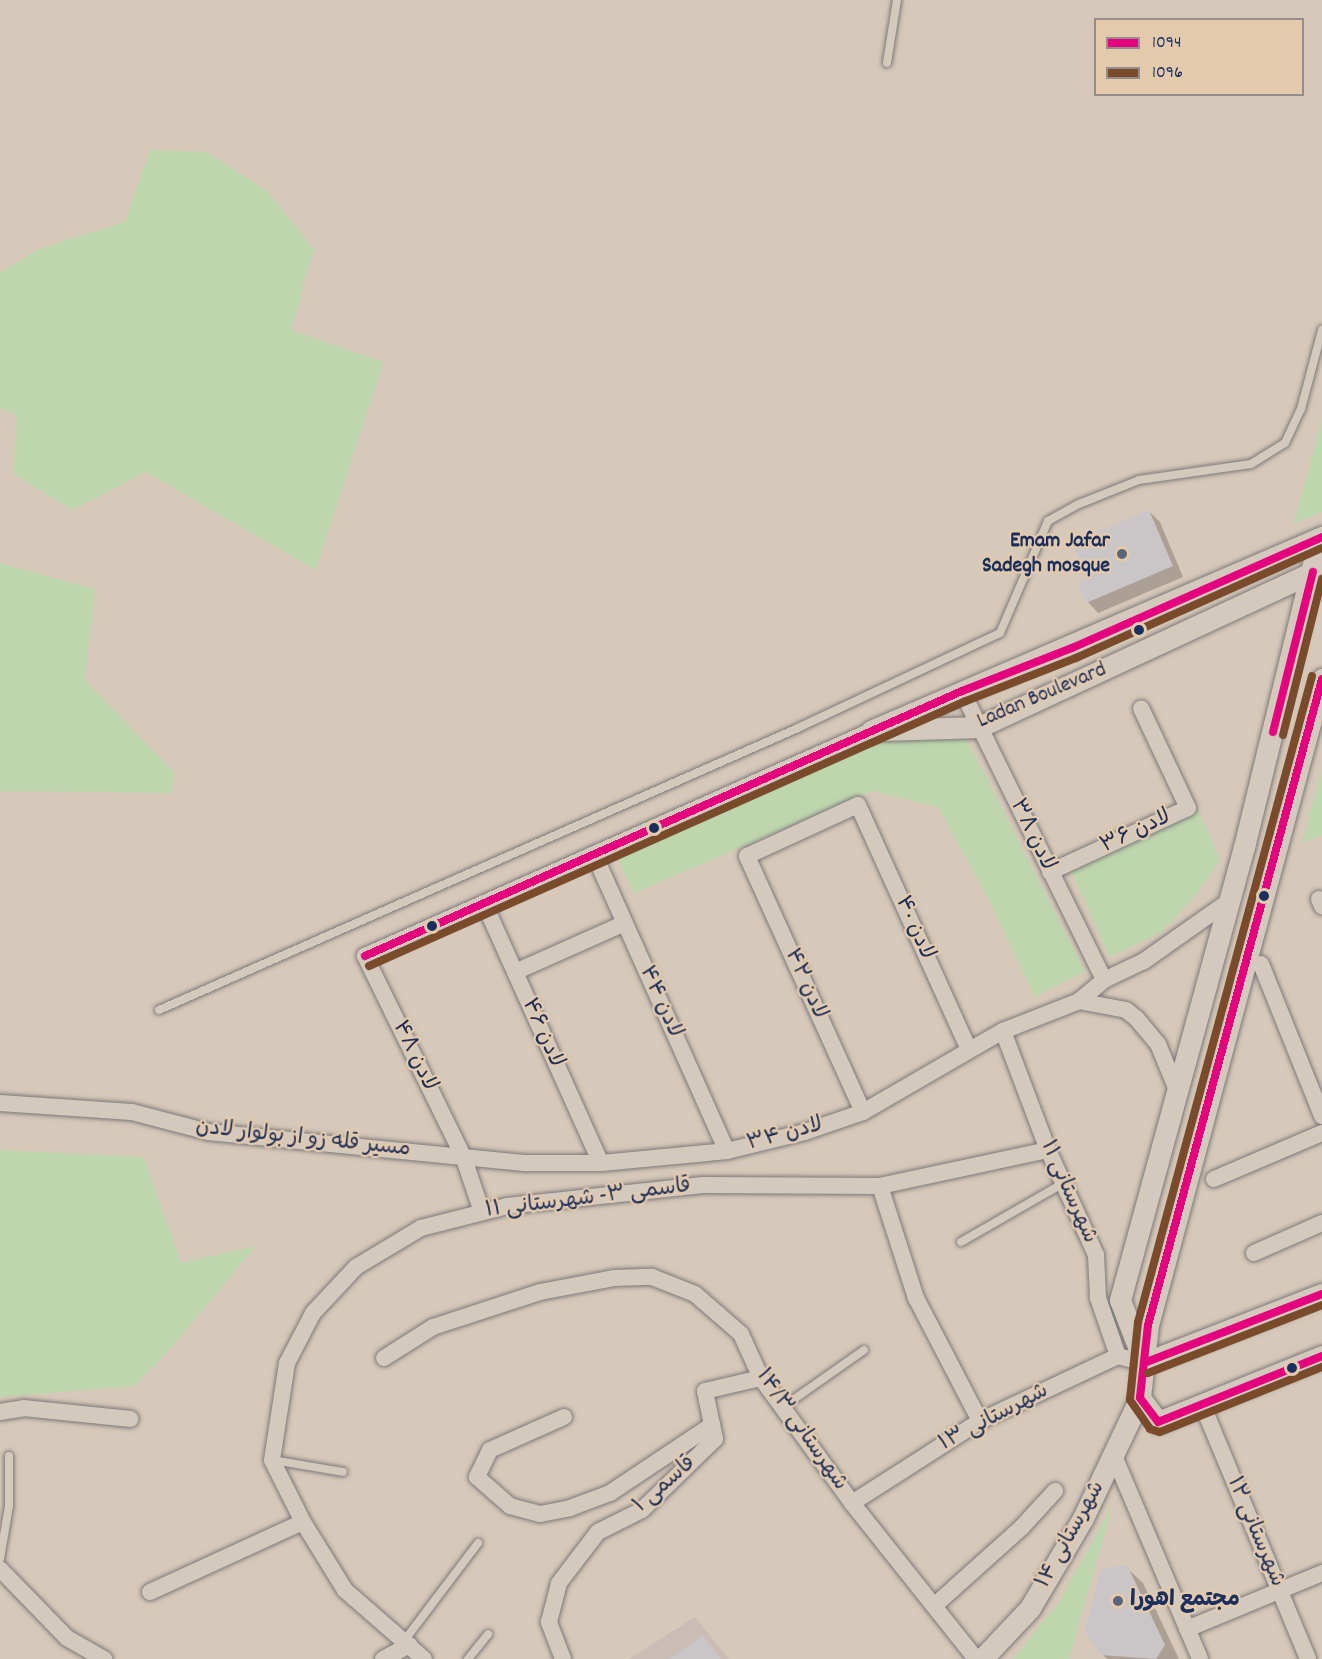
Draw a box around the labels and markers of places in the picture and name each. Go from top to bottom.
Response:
place label: Emam Jafar Sadegh mosque [982,528,1110,580]
marker: Emam Jafar Sadegh mosque [1115,547,1129,561]
unlabelled marker [1133,624,1145,636]
unlabelled marker [648,822,660,834]
unlabelled marker [1258,890,1270,902]
unlabelled marker [426,920,438,932]
unlabelled marker [1286,1362,1298,1374]
place label: مجتمع اهورا [1130,1588,1240,1614]
marker: مجتمع اهورا [1111,1594,1125,1608]

